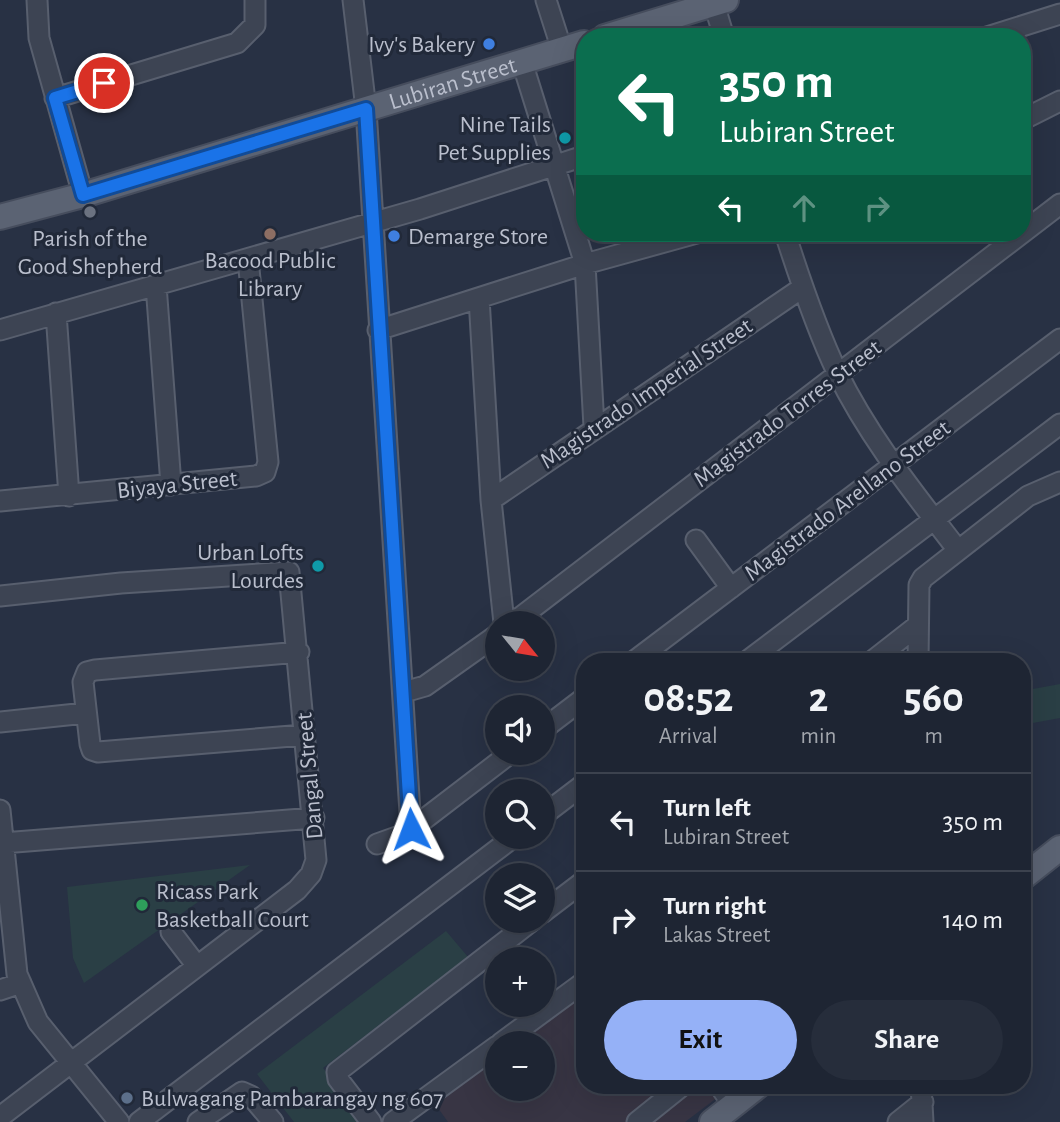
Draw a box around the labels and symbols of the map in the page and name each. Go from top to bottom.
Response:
place label: Ivy's Bakery [368,33,475,57]
marker: Ivy's Bakery [481,36,497,52]
pin [74,53,134,113]
street label: Lubiran Street [386,53,520,114]
place label: Nine Tails Pet Supplies [437,113,551,165]
marker: Nine Tails Pet Supplies [557,130,573,146]
marker: Parish of the Good Shepherd [82,204,98,220]
place label: Demarge Store [408,225,548,249]
marker: Bacood Public Library [262,226,278,242]
place label: Parish of the Good Shepherd [18,227,162,279]
marker: Demarge Store [386,228,402,244]
place label: Bacood Public Library [205,249,335,301]
street label: Magistrado Imperial Street [536,314,757,474]
street label: Magistrado Torres Street [689,335,886,492]
street label: Magistrado Arellano Street [740,416,955,586]
street label: Biyaya Street [116,467,239,503]
place label: Urban Lofts Lourdes [197,541,304,593]
marker: Urban Lofts Lourdes [310,558,326,574]
north arrow [485,611,555,681]
street label: Dangal Street [292,711,328,841]
position arrow [374,792,448,866]
place label: Ricass Park Basketball Court [156,880,309,932]
marker: Ricass Park Basketball Court [134,897,150,913]
place label: Bulwagang Pambarangay ng 607 [141,1087,443,1111]
marker: Bulwagang Pambarangay ng 607 [119,1090,135,1106]

